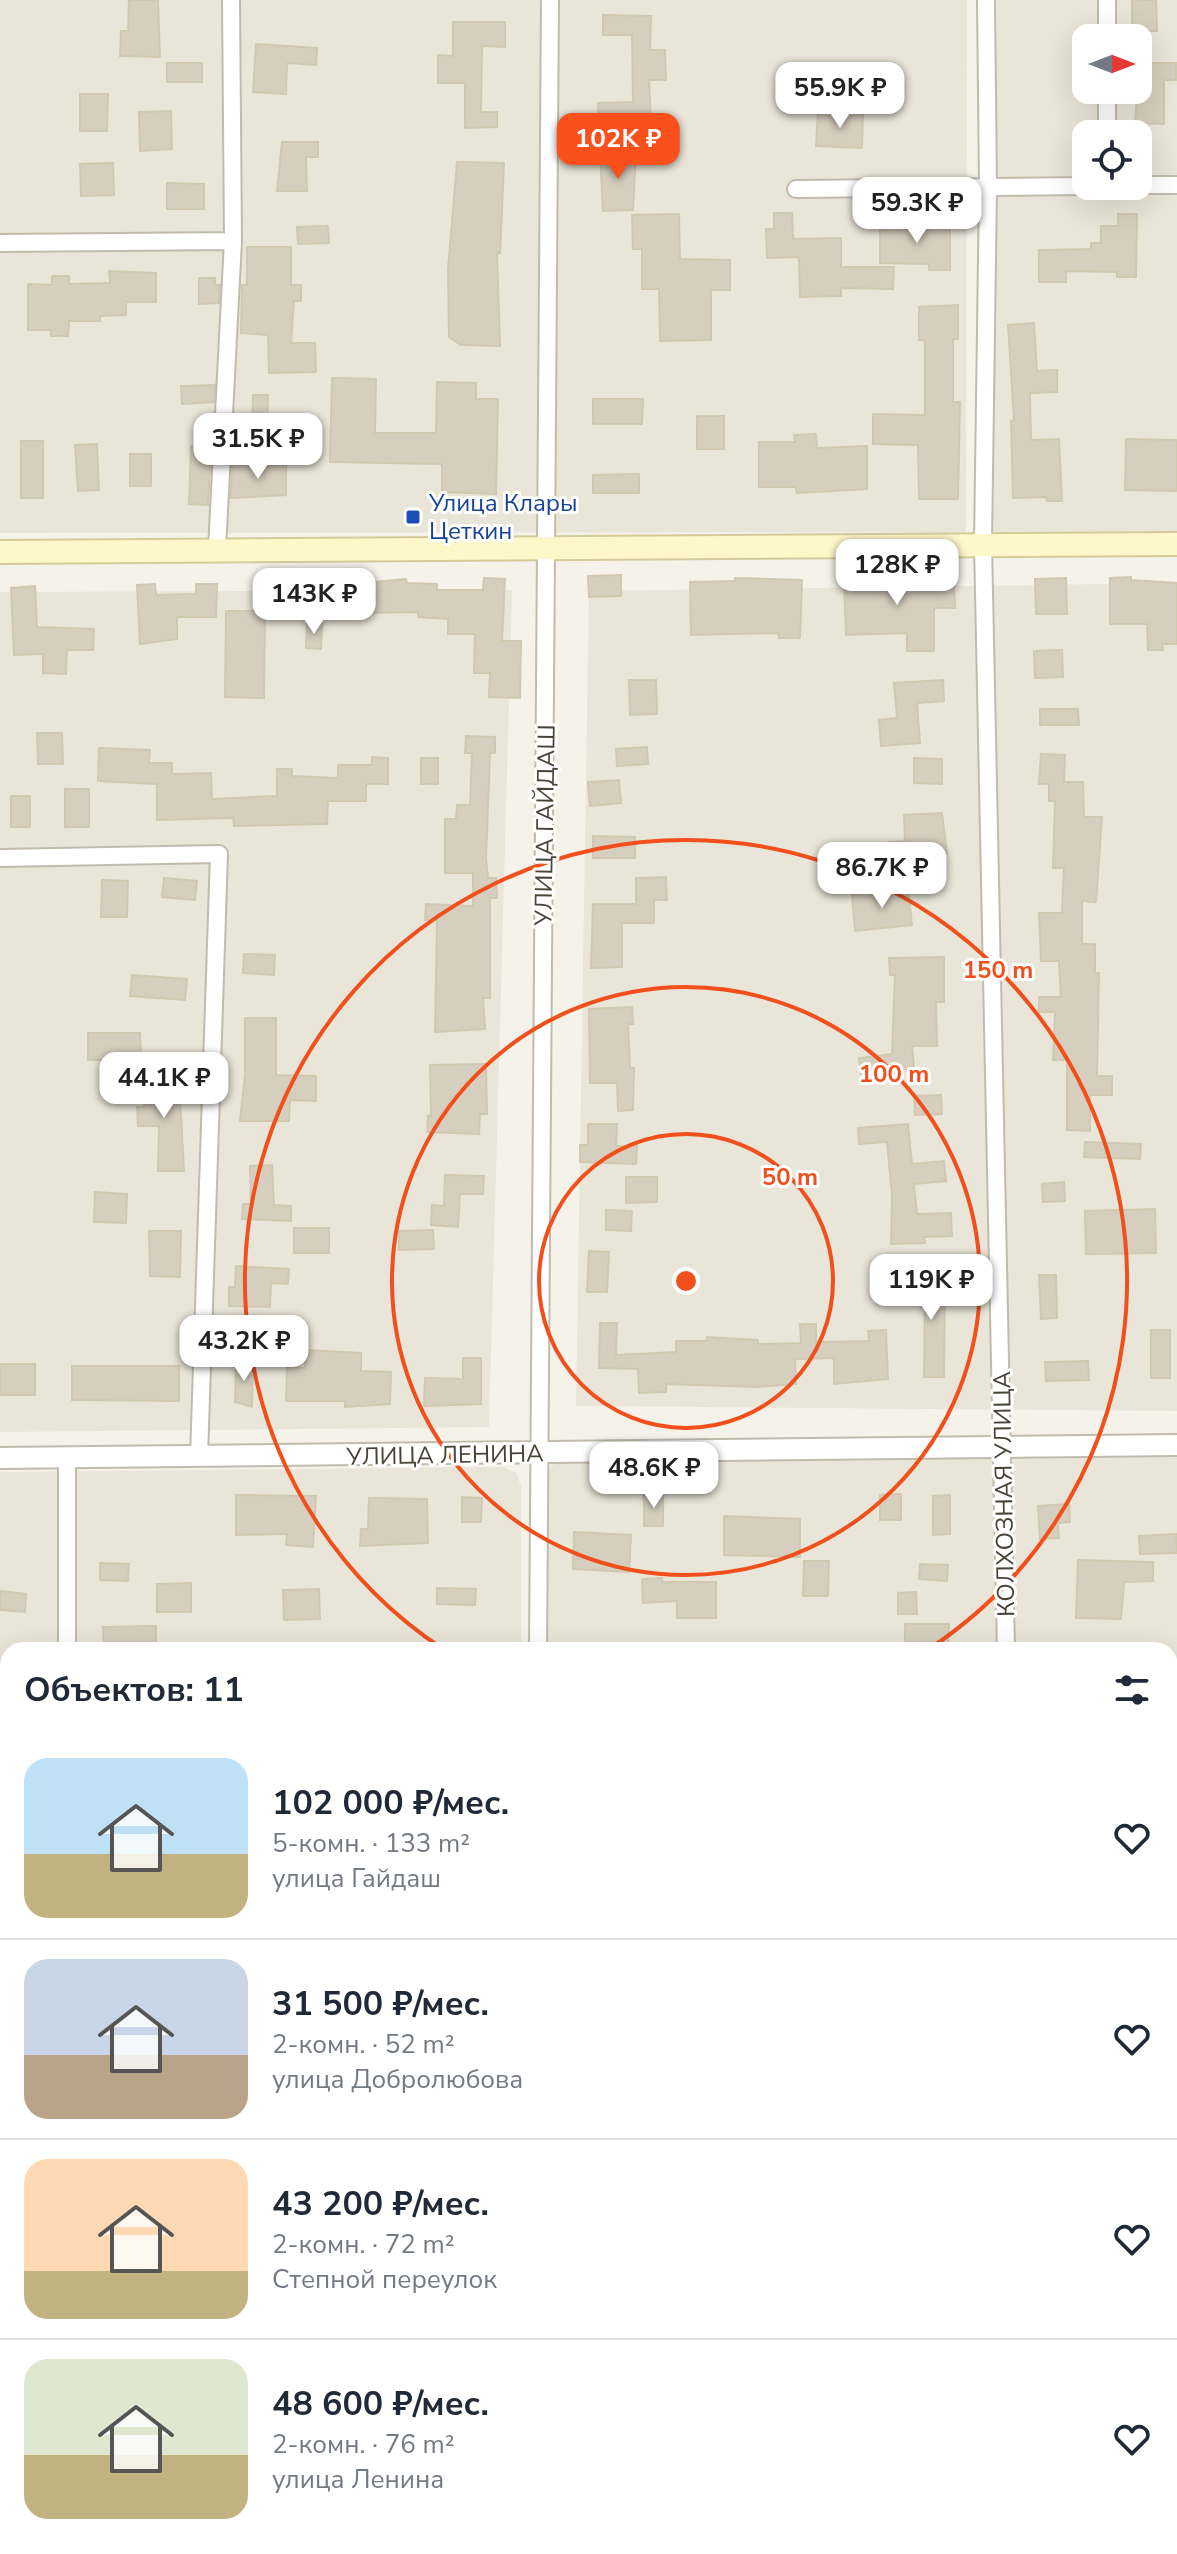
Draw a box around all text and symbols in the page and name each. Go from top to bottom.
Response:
north arrow [1072,24,1152,104]
map controls [1072,24,1152,200]
pin: 55.9K ₽ [766,62,914,130]
text: 55.9K ₽ [793,70,887,105]
pin: 102K ₽ [553,113,683,181]
button: locate [1072,120,1152,200]
text: 102K ₽ [575,121,661,156]
pin: 59.3K ₽ [843,177,991,245]
text: 59.3K ₽ [870,185,964,220]
pin: 31.5K ₽ [184,413,332,481]
text: 31.5K ₽ [211,421,305,456]
place label: Улица Клары Цеткин [428,487,578,547]
marker: Улица Клары Цеткин [404,508,422,526]
pin: 128K ₽ [832,539,962,607]
text: 128K ₽ [854,547,940,582]
pin: 143K ₽ [249,568,379,636]
text: 143K ₽ [271,576,357,611]
street label: УЛИЦА ГАЙДАШ [527,724,563,927]
pin: 86.7K ₽ [808,842,956,910]
text: 86.7K ₽ [835,850,929,885]
text: 150 m [963,954,1033,986]
pin: 44.1K ₽ [90,1052,238,1120]
text: 100 m [859,1058,929,1090]
text: 44.1K ₽ [117,1060,211,1095]
text: 50 m [762,1161,818,1193]
pin: 119K ₽ [866,1254,996,1322]
text: 119K ₽ [888,1262,974,1297]
centre of rings [672,1267,700,1295]
pin: 43.2K ₽ [170,1315,318,1383]
text: 43.2K ₽ [197,1323,291,1358]
street label: КОЛХОЗНАЯ УЛИЦА [986,1370,1022,1617]
street label: УЛИЦА ЛЕНИНА [345,1437,544,1473]
pin: 48.6K ₽ [580,1442,728,1510]
text: 48.6K ₽ [607,1450,701,1485]
text: Объектов: 11 [24,1667,244,1713]
icon: filters [1110,1668,1154,1712]
text: 102 000 ₽/мес. [272,1780,509,1826]
icon: home [88,1790,184,1886]
icon: heart [1110,1816,1154,1860]
text: 5-комн. · 133 m² [272,1826,470,1861]
text: улица Гайдаш [272,1861,441,1896]
text: 31 500 ₽/мес. [272,1981,489,2027]
icon: home [88,1991,184,2087]
icon: heart [1110,2017,1154,2061]
text: 2-комн. · 52 m² [272,2027,455,2062]
text: улица Добролюбова [272,2062,523,2097]
text: 43 200 ₽/мес. [272,2181,489,2227]
icon: home [88,2191,184,2287]
icon: heart [1110,2217,1154,2261]
text: 2-комн. · 72 m² [272,2227,455,2262]
text: Степной переулок [272,2262,497,2297]
text: 48 600 ₽/мес. [272,2381,489,2427]
icon: home [88,2391,184,2487]
icon: heart [1110,2417,1154,2461]
text: 2-комн. · 76 m² [272,2427,455,2462]
text: улица Ленина [272,2462,444,2497]

